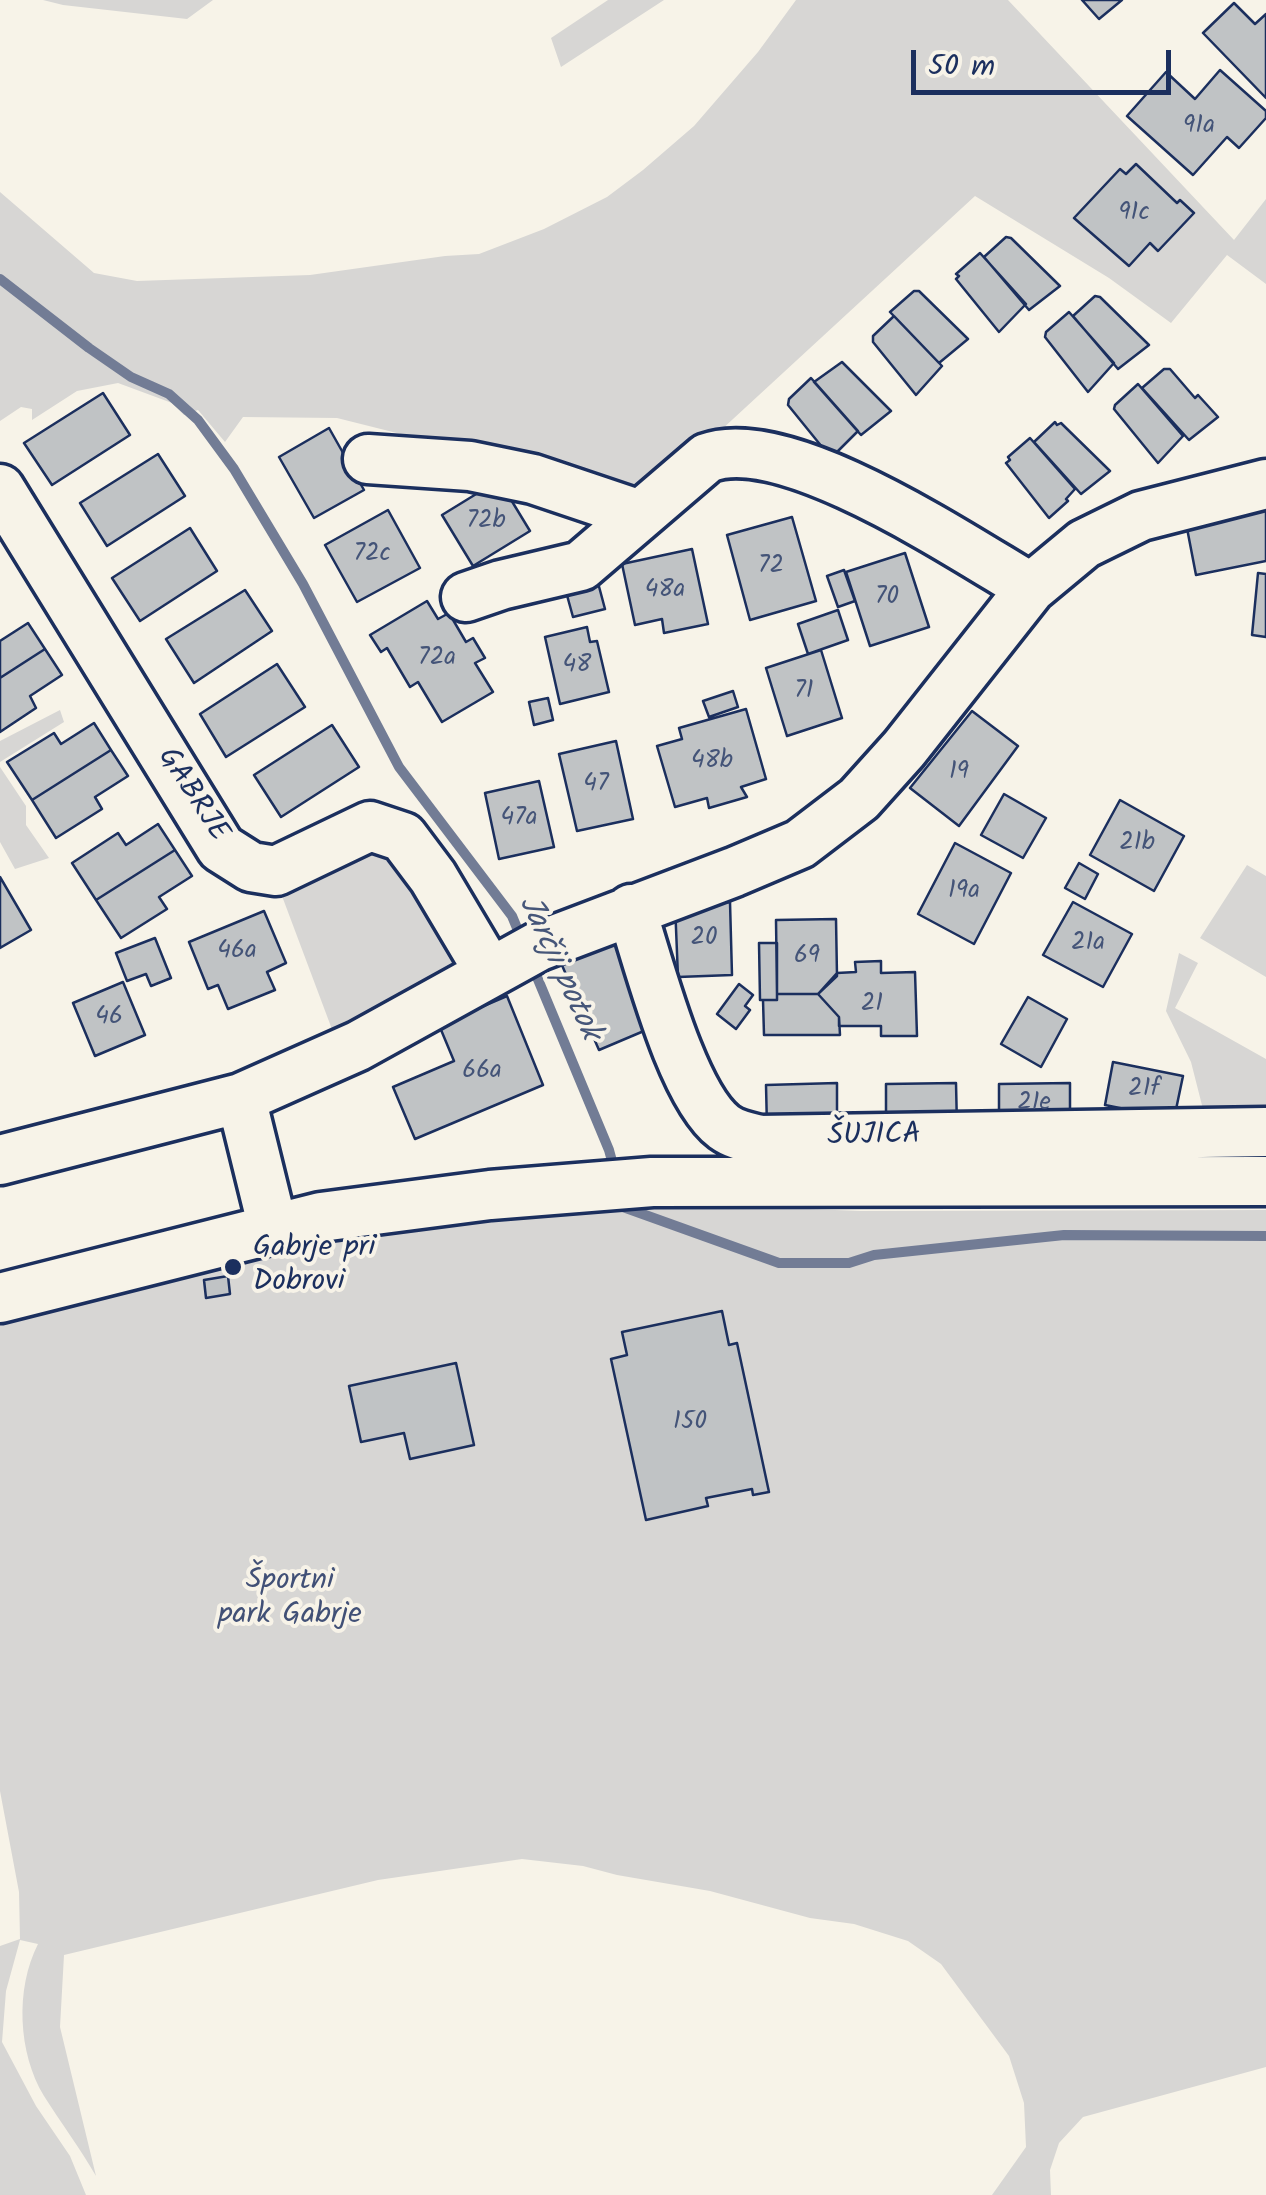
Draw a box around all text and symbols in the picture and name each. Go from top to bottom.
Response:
scale bar [916,30,1176,92]
text: 50 m [928,43,995,91]
house number: 91a [1183,113,1215,143]
house number: 91c [1118,200,1150,230]
house number: 72b [466,508,506,538]
house number: 72c [353,541,391,571]
house number: 72 [758,553,784,583]
house number: 48a [645,577,685,607]
house number: 70 [875,584,899,614]
house number: 72a [418,645,456,675]
house number: 48 [563,652,591,682]
house number: 71 [794,678,814,708]
street label: GABRJE [147,742,235,850]
house number: 48b [691,748,733,778]
house number: 19 [949,759,969,789]
house number: 47 [583,771,609,801]
house number: 47a [500,805,538,835]
house number: 21b [1119,830,1155,860]
house number: 19a [948,878,980,908]
water label: Jarčji potok [507,891,607,1047]
house number: 20 [690,925,718,955]
house number: 21a [1071,930,1105,960]
house number: 46a [217,938,257,968]
house number: 69 [794,943,820,973]
house number: 21 [861,991,883,1021]
house number: 46 [95,1004,123,1034]
house number: 66a [462,1058,502,1088]
house number: 21f [1128,1076,1160,1106]
house number: 21e [1017,1090,1051,1120]
street label: ŠUJICA [827,1119,921,1157]
place label: Gabrje pri Dobrovi [253,1232,376,1302]
marker: Gabrje pri Dobrovi [222,1256,244,1278]
house number: 150 [673,1409,707,1439]
park label: Športni park Gabrje [218,1565,362,1636]

